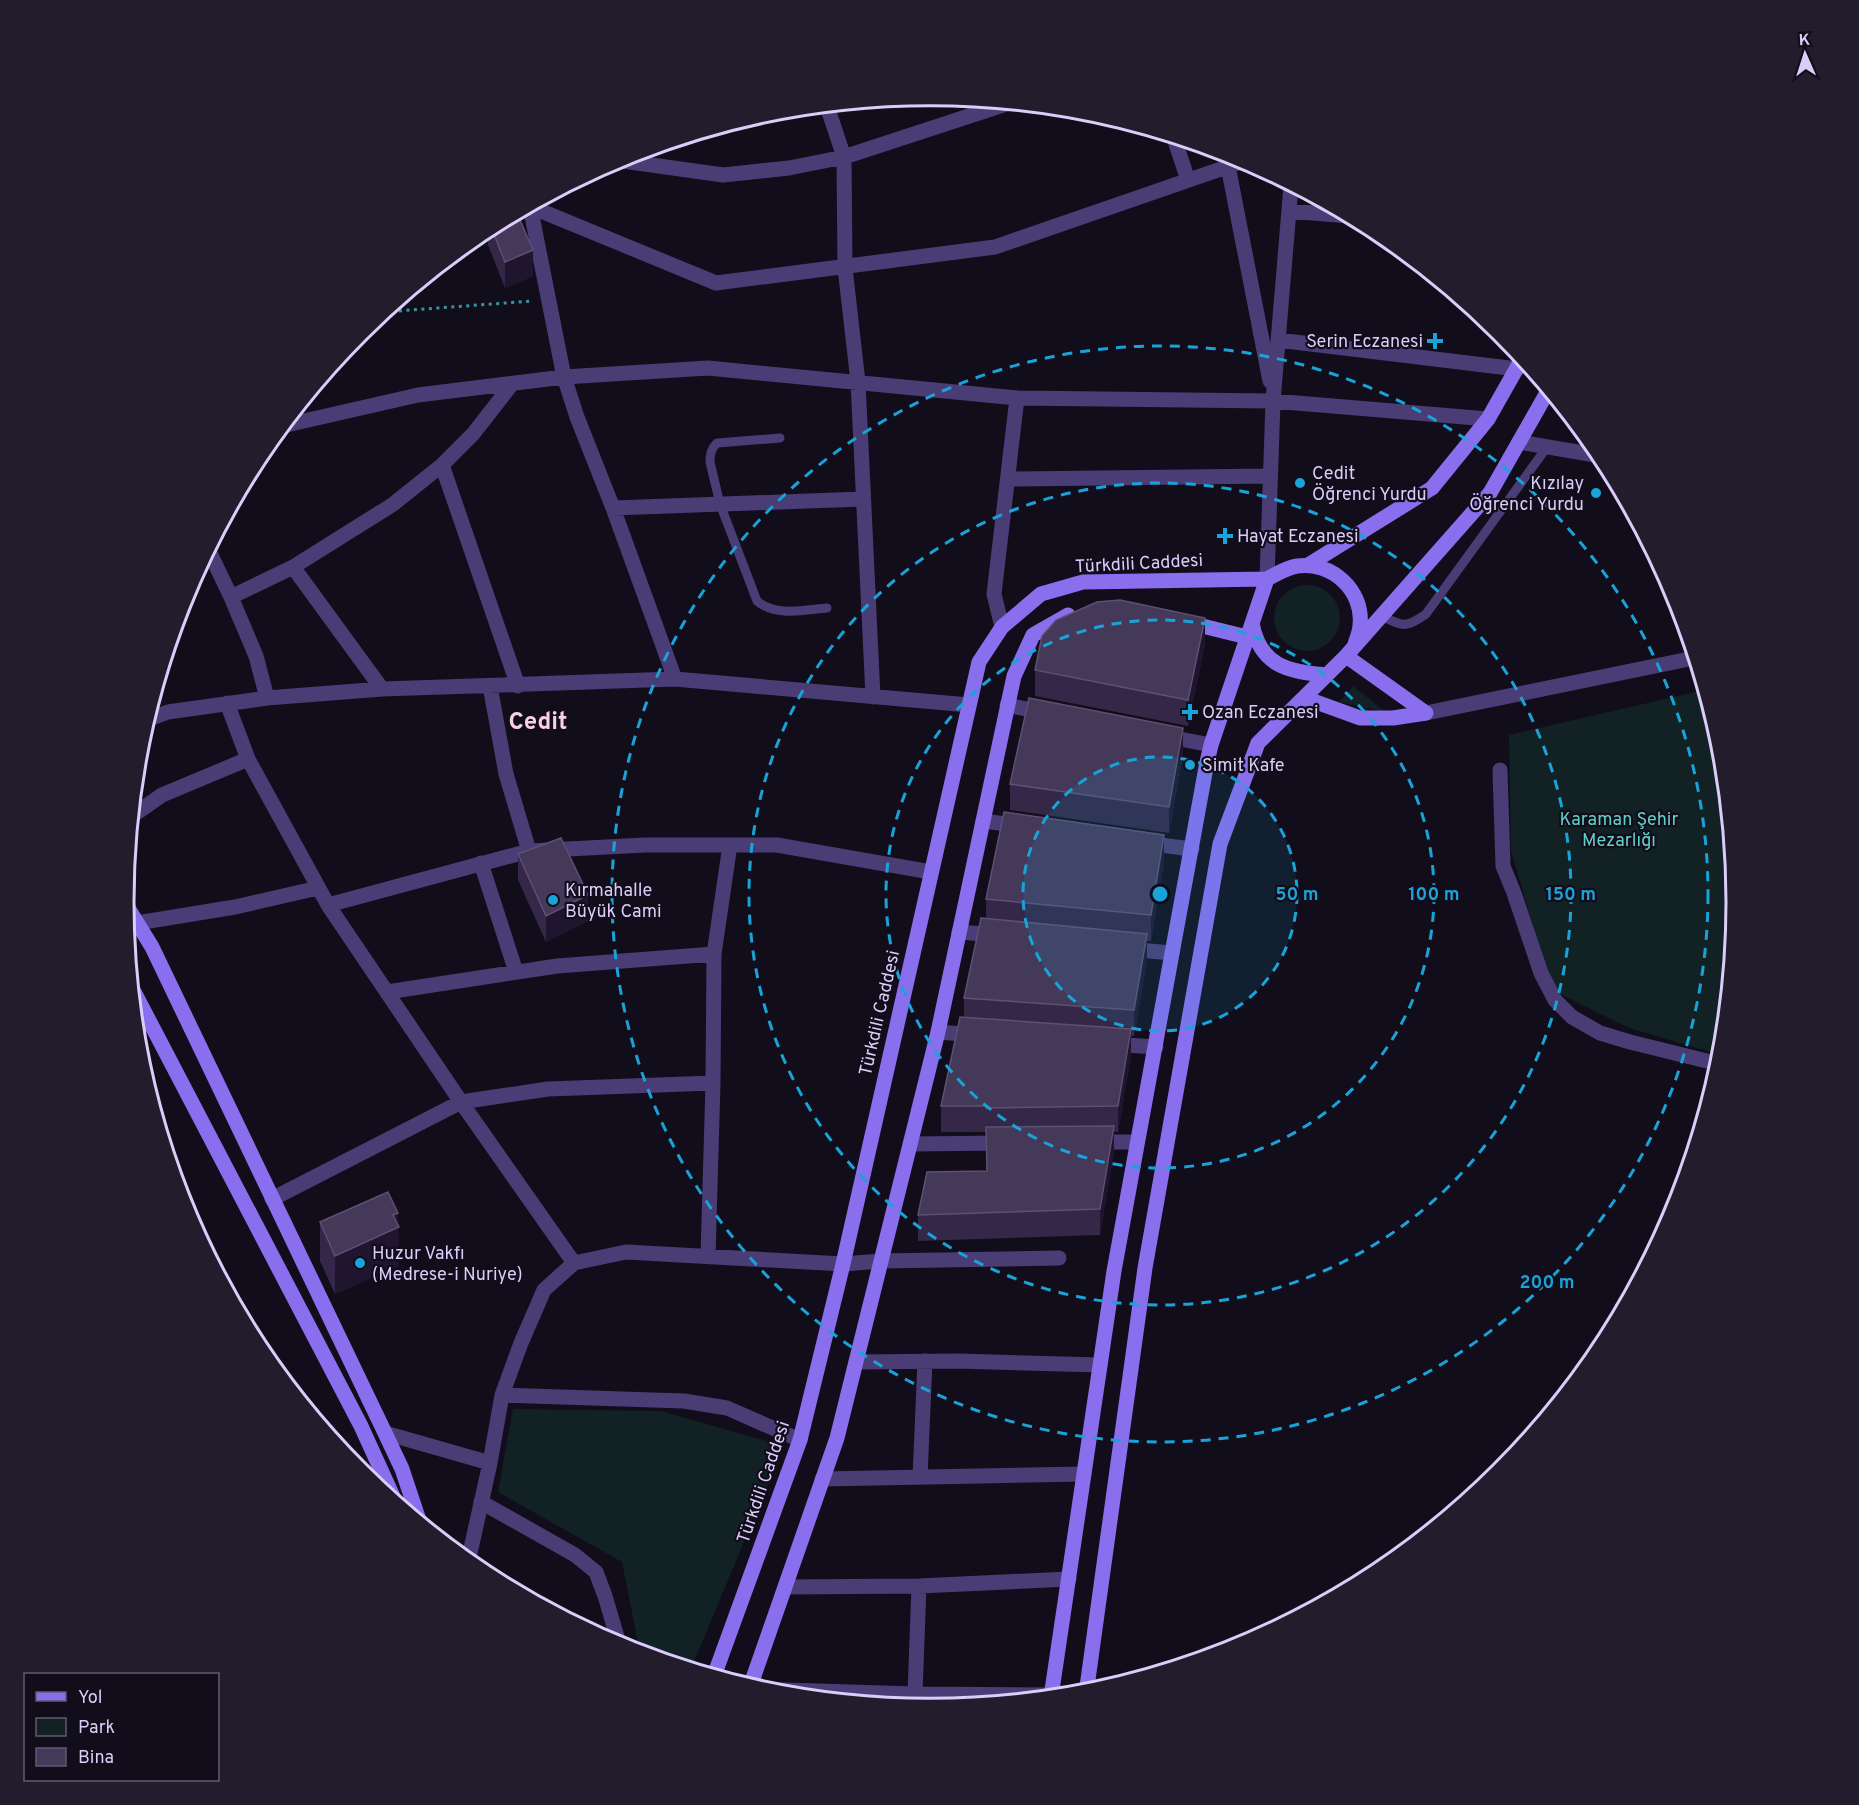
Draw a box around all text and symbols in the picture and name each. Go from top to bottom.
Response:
north arrow [1775,24,1835,84]
text: K [1798,31,1810,51]
place label: Serin Eczanesi [1306,331,1423,354]
marker: Serin Eczanesi [1428,334,1442,348]
place label: Cedit Öğrenci Yurdu [1312,463,1427,507]
place label: Kızılay Öğrenci Yurdu [1469,473,1584,517]
marker: Cedit Öğrenci Yurdu [1293,476,1307,490]
marker: Kızılay Öğrenci Yurdu [1589,486,1603,500]
place label: Hayat Eczanesi [1237,526,1359,549]
marker: Hayat Eczanesi [1218,529,1232,543]
street label: Türkdili Caddesi [1074,550,1204,579]
place label: Ozan Eczanesi [1202,702,1319,725]
marker: Ozan Eczanesi [1183,705,1197,719]
district label: Cedit [508,708,568,738]
place label: Simit Kafe [1202,755,1285,778]
marker: Simit Kafe [1183,758,1197,772]
park label: Karaman Şehir Mezarlığı [1560,809,1678,853]
place label: Kırmahalle Büyük Cami [565,880,662,924]
centre of rings [1150,884,1170,904]
text: 50 m [1275,884,1319,907]
text: 100 m [1408,884,1460,907]
text: 150 m [1546,884,1596,907]
marker: Kırmahalle Büyük Cami [546,893,560,907]
street label: Türkdili Caddesi [855,948,906,1078]
place label: Huzur Vakfı (Medrese-i Nuriye) [372,1243,523,1287]
marker: Huzur Vakfı (Medrese-i Nuriye) [353,1256,367,1270]
text: 200 m [1519,1272,1575,1295]
street label: Türkdili Caddesi [733,1418,796,1547]
legend [24,1673,219,1781]
text: Yol [78,1687,103,1710]
text: Park [78,1717,115,1740]
text: Bina [78,1747,114,1770]

